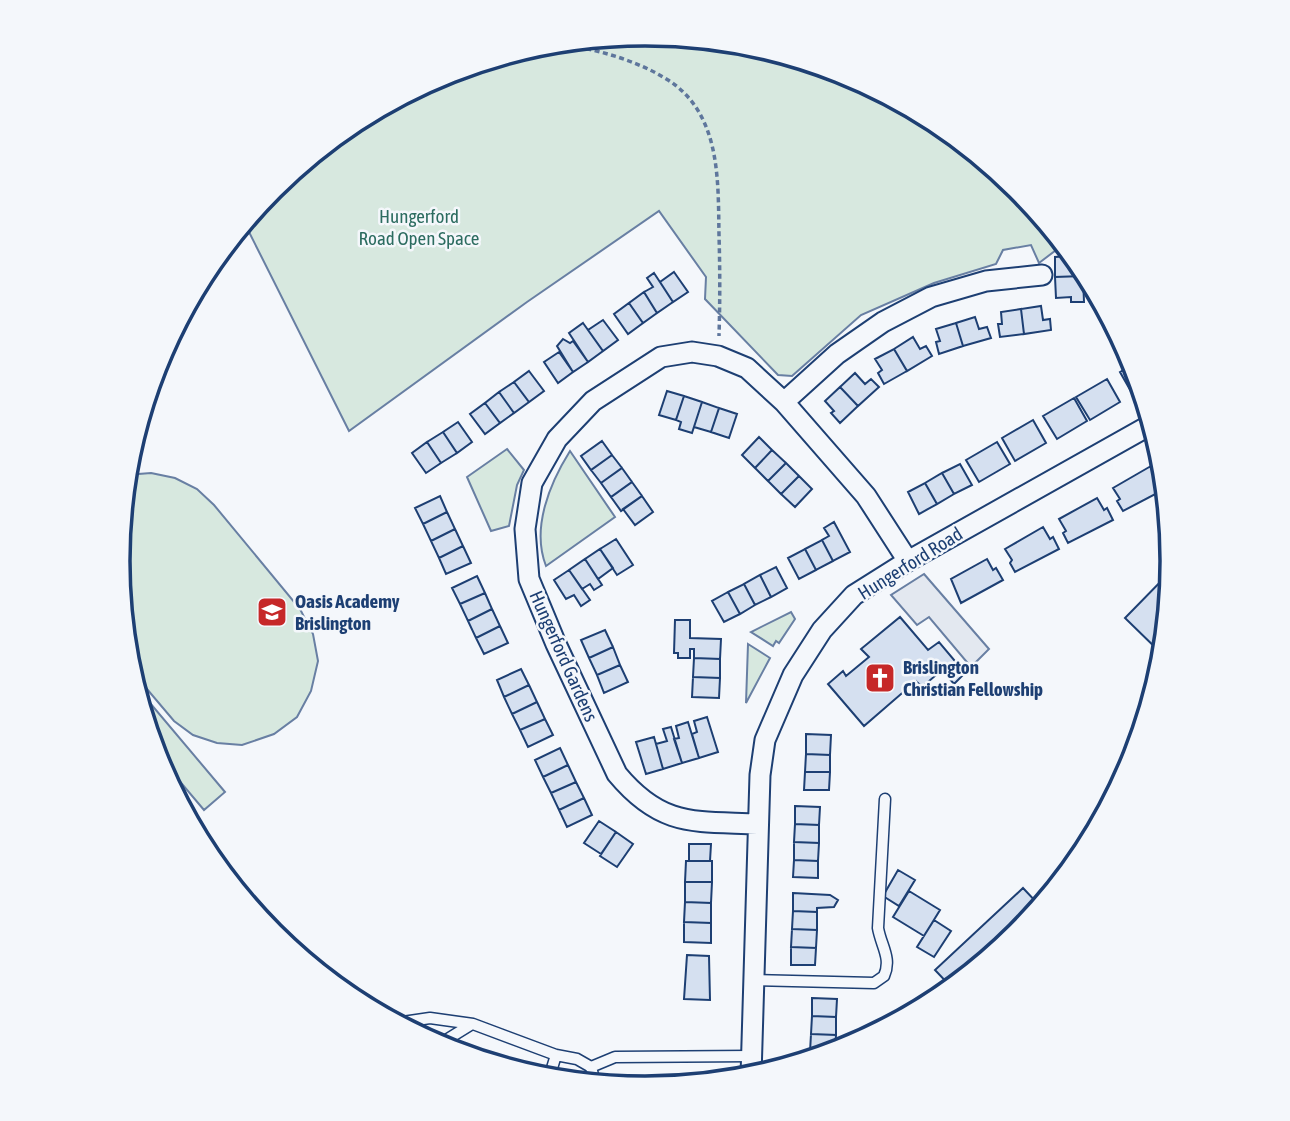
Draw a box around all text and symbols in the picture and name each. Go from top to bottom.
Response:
park label: Hungerford Road Open Space [359,205,479,249]
street label: Hungerford Road [854,522,966,604]
street label: Hungerford Gardens [525,587,603,725]
place label: Oasis Academy Brislington [295,590,400,634]
school or university icon: Oasis Academy Brislington [255,595,289,629]
place label: Brislington Christian Fellowship [903,656,1043,700]
church icon: Brislington Christian Fellowship [863,661,897,695]

